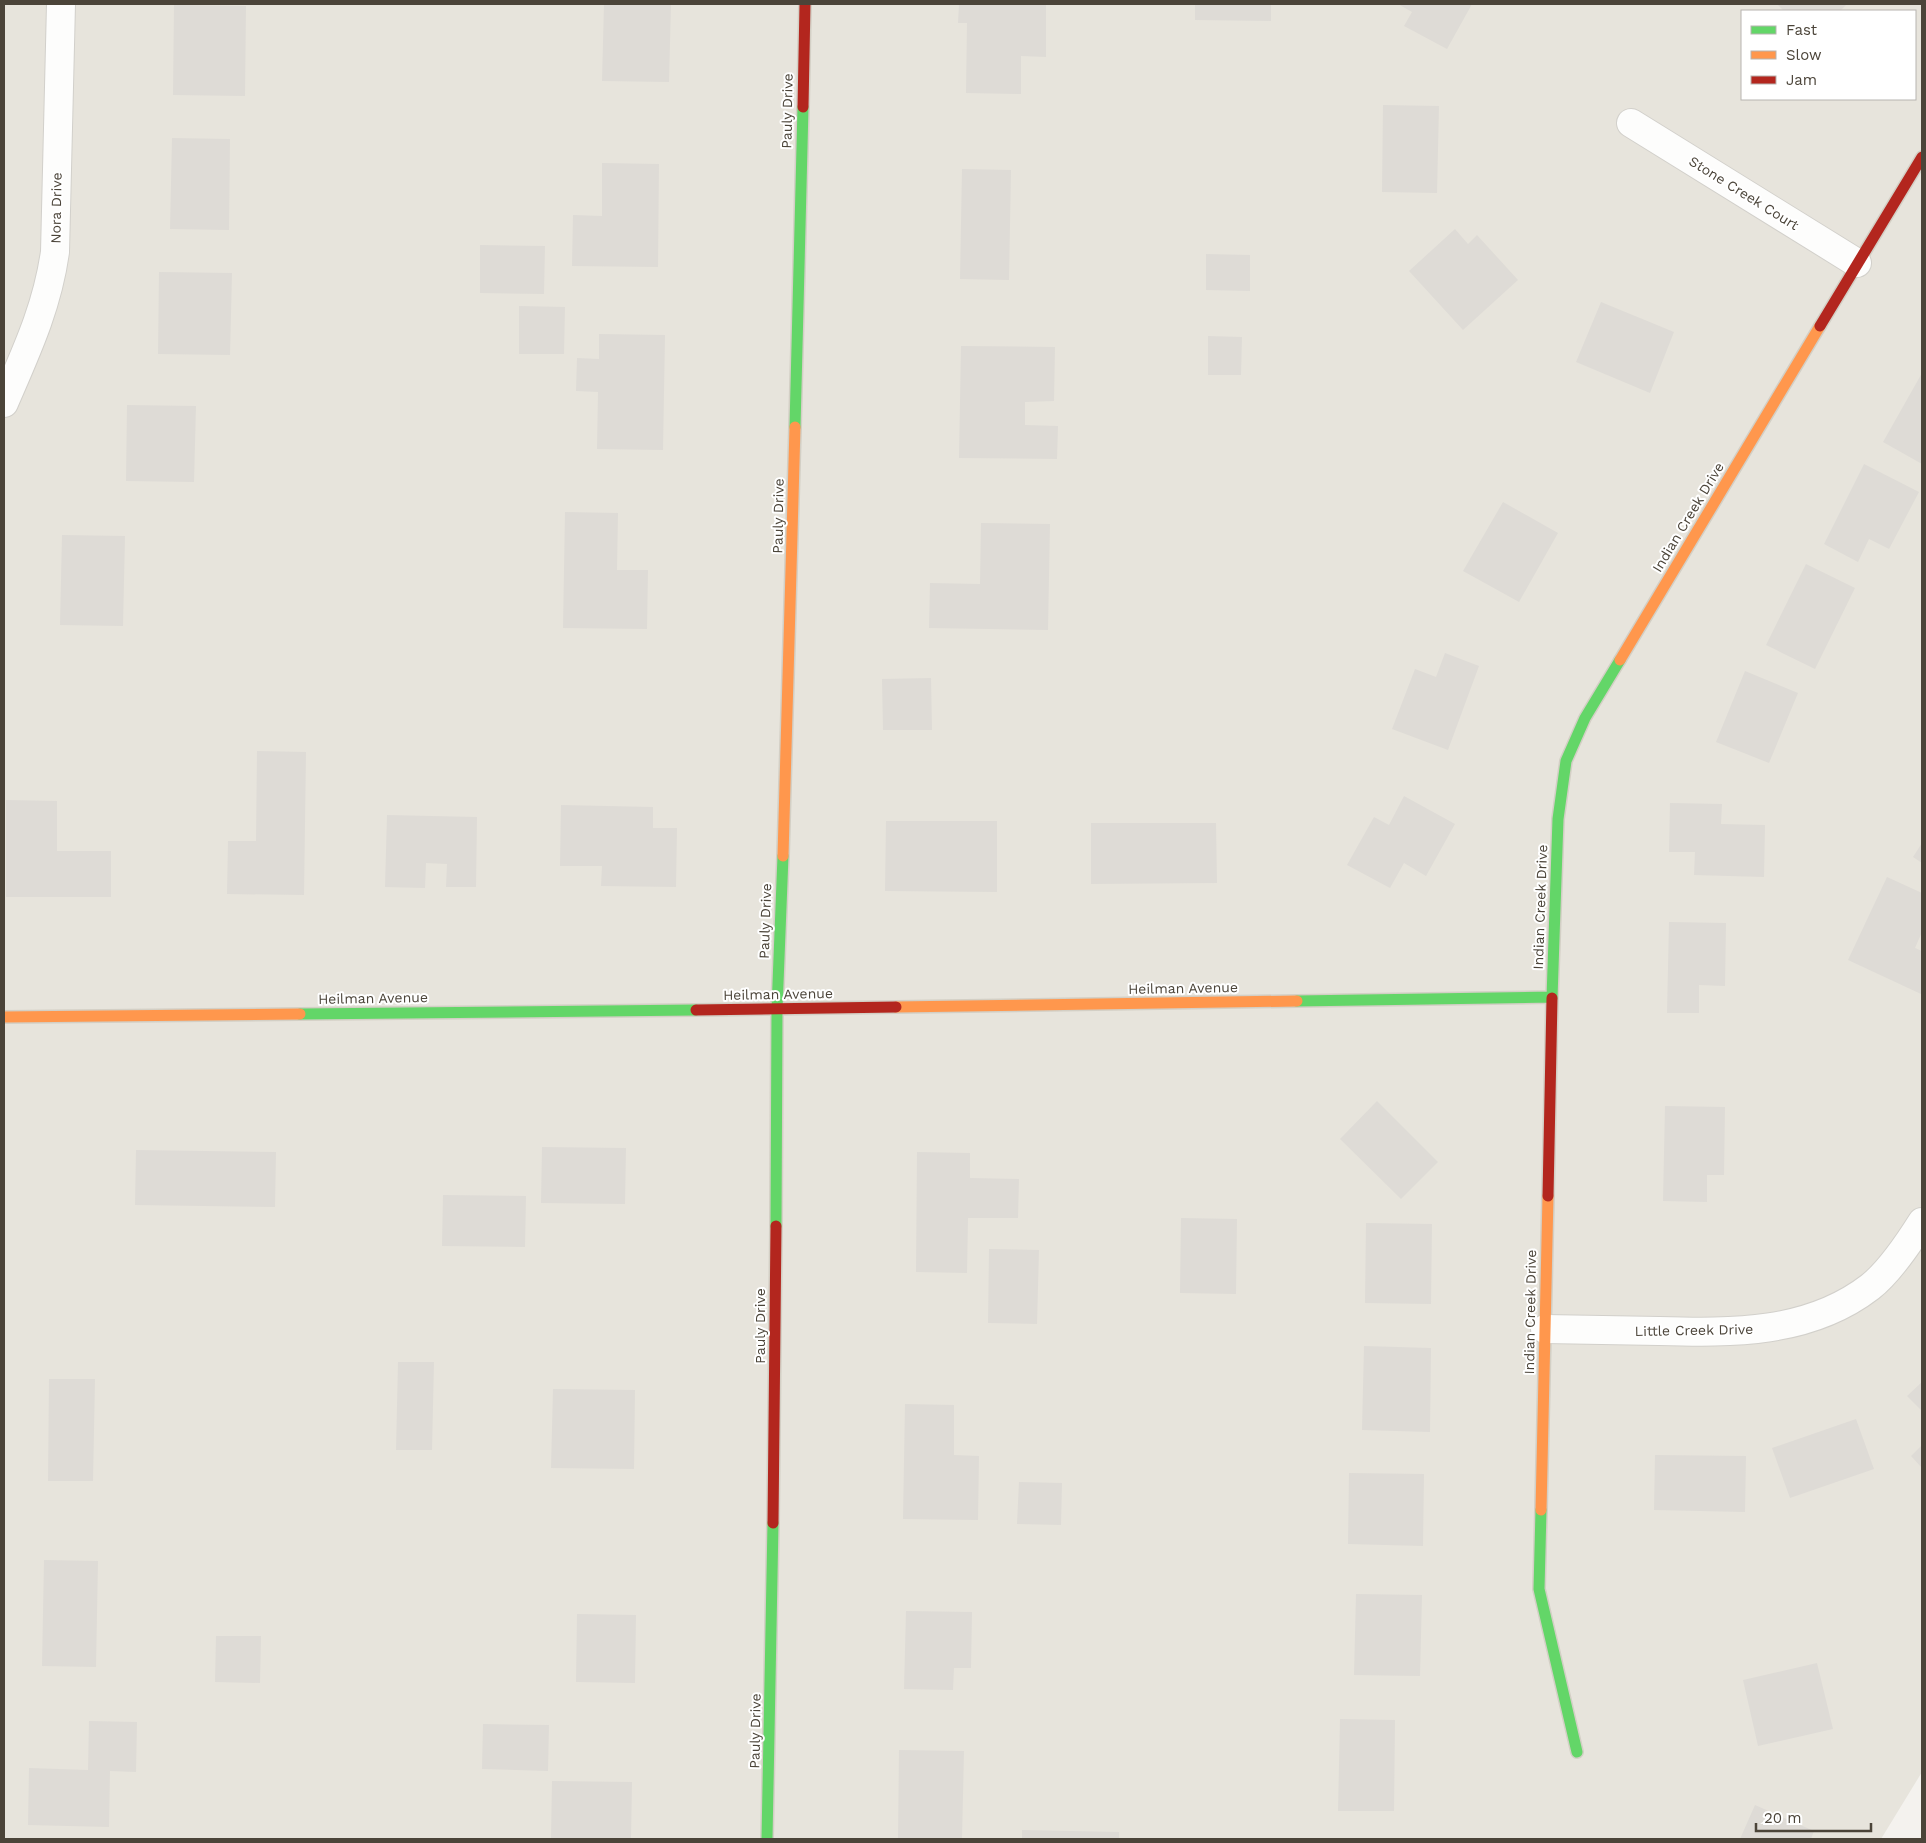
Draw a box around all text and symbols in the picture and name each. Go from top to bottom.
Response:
legend [1741,10,1916,100]
text: Fast [1786,21,1818,39]
text: Slow [1786,46,1822,64]
text: Jam [1786,71,1817,89]
street label: Pauly Drive [778,73,796,149]
street label: Stone Creek Court [1686,153,1802,233]
street label: Nora Drive [47,172,65,244]
street label: Indian Creek Drive [1649,459,1727,575]
street label: Pauly Drive [769,478,787,554]
street label: Indian Creek Drive [1530,844,1550,970]
street label: Pauly Drive [756,883,774,959]
street label: Heilman Avenue [1128,979,1238,997]
street label: Heilman Avenue [723,985,833,1003]
street label: Heilman Avenue [318,989,428,1007]
street label: Indian Creek Drive [1521,1249,1539,1375]
street label: Pauly Drive [752,1288,768,1364]
street label: Little Creek Drive [1635,1321,1753,1339]
street label: Pauly Drive [746,1693,764,1769]
scale bar [1756,1800,1871,1832]
text: 20 m [1764,1809,1802,1827]

